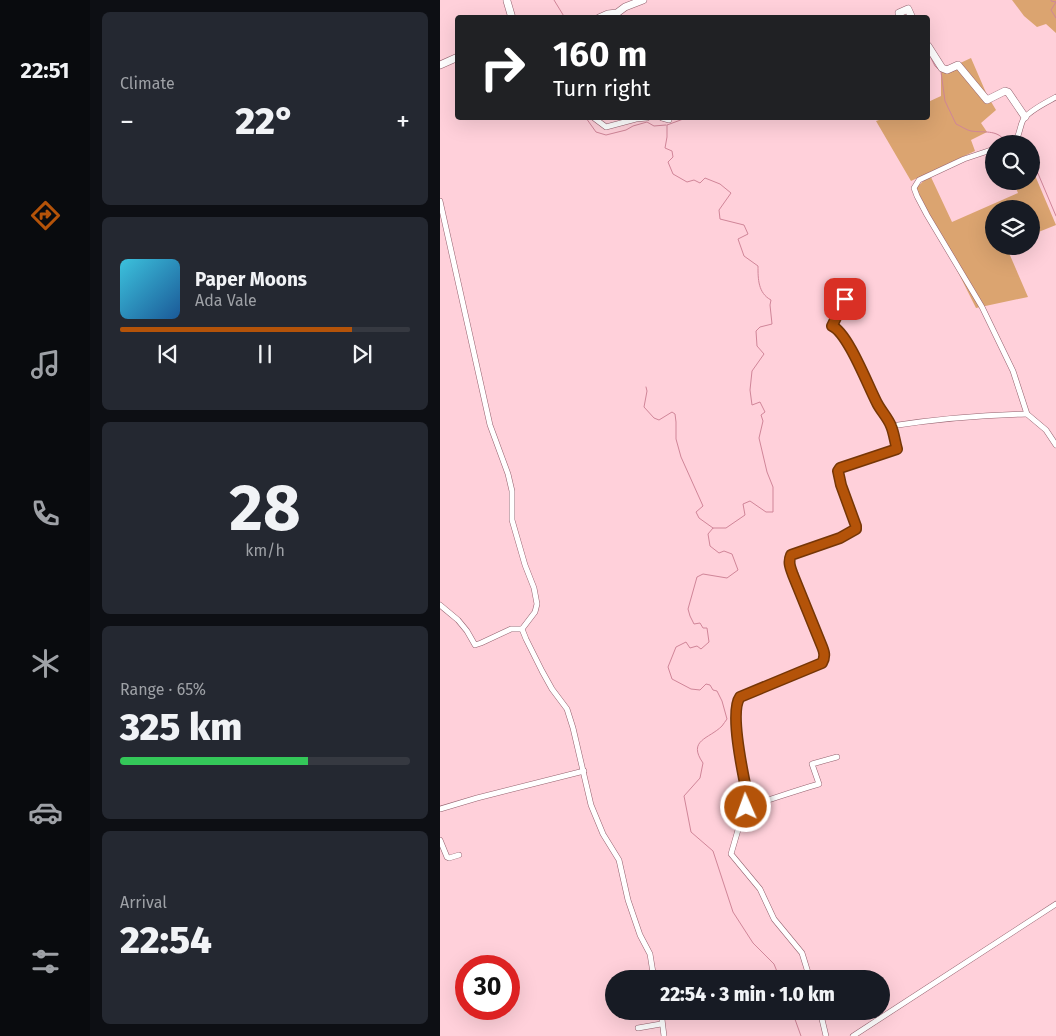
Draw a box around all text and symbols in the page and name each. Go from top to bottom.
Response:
text: 160 m [553,33,647,75]
icon: right [470,35,535,100]
text: 22:51 [21,57,69,84]
text: Climate [120,74,175,93]
text: Turn right [553,75,650,102]
text: 22° [235,98,295,144]
text: − [120,105,134,138]
text: + [396,105,410,138]
map controls [985,135,1040,255]
button: search [985,135,1040,190]
icon: directions [28,198,63,233]
button: layers [985,200,1040,255]
text: Paper Moons [195,268,307,291]
pin [824,278,866,320]
icon: arrive [831,285,859,313]
text: Ada Vale [195,291,257,310]
icon: previous [154,340,182,368]
icon: pause [251,340,279,368]
icon: next [348,340,376,368]
icon: music [28,347,63,382]
text: 28 [229,469,301,547]
icon: phone [28,496,63,531]
text: km/h [245,541,285,560]
icon: climate [28,646,63,681]
text: Range · 65% [120,680,206,699]
text: 325 km [120,704,242,750]
position arrow [719,780,771,832]
icon: car [28,795,63,830]
text: Arrival [120,893,167,912]
text: 22:54 [120,917,212,963]
icon: filters [28,944,63,979]
speed limit sign: 30 [455,955,520,1020]
text: 22:54 · 3 min · 1.0 km [660,983,835,1006]

